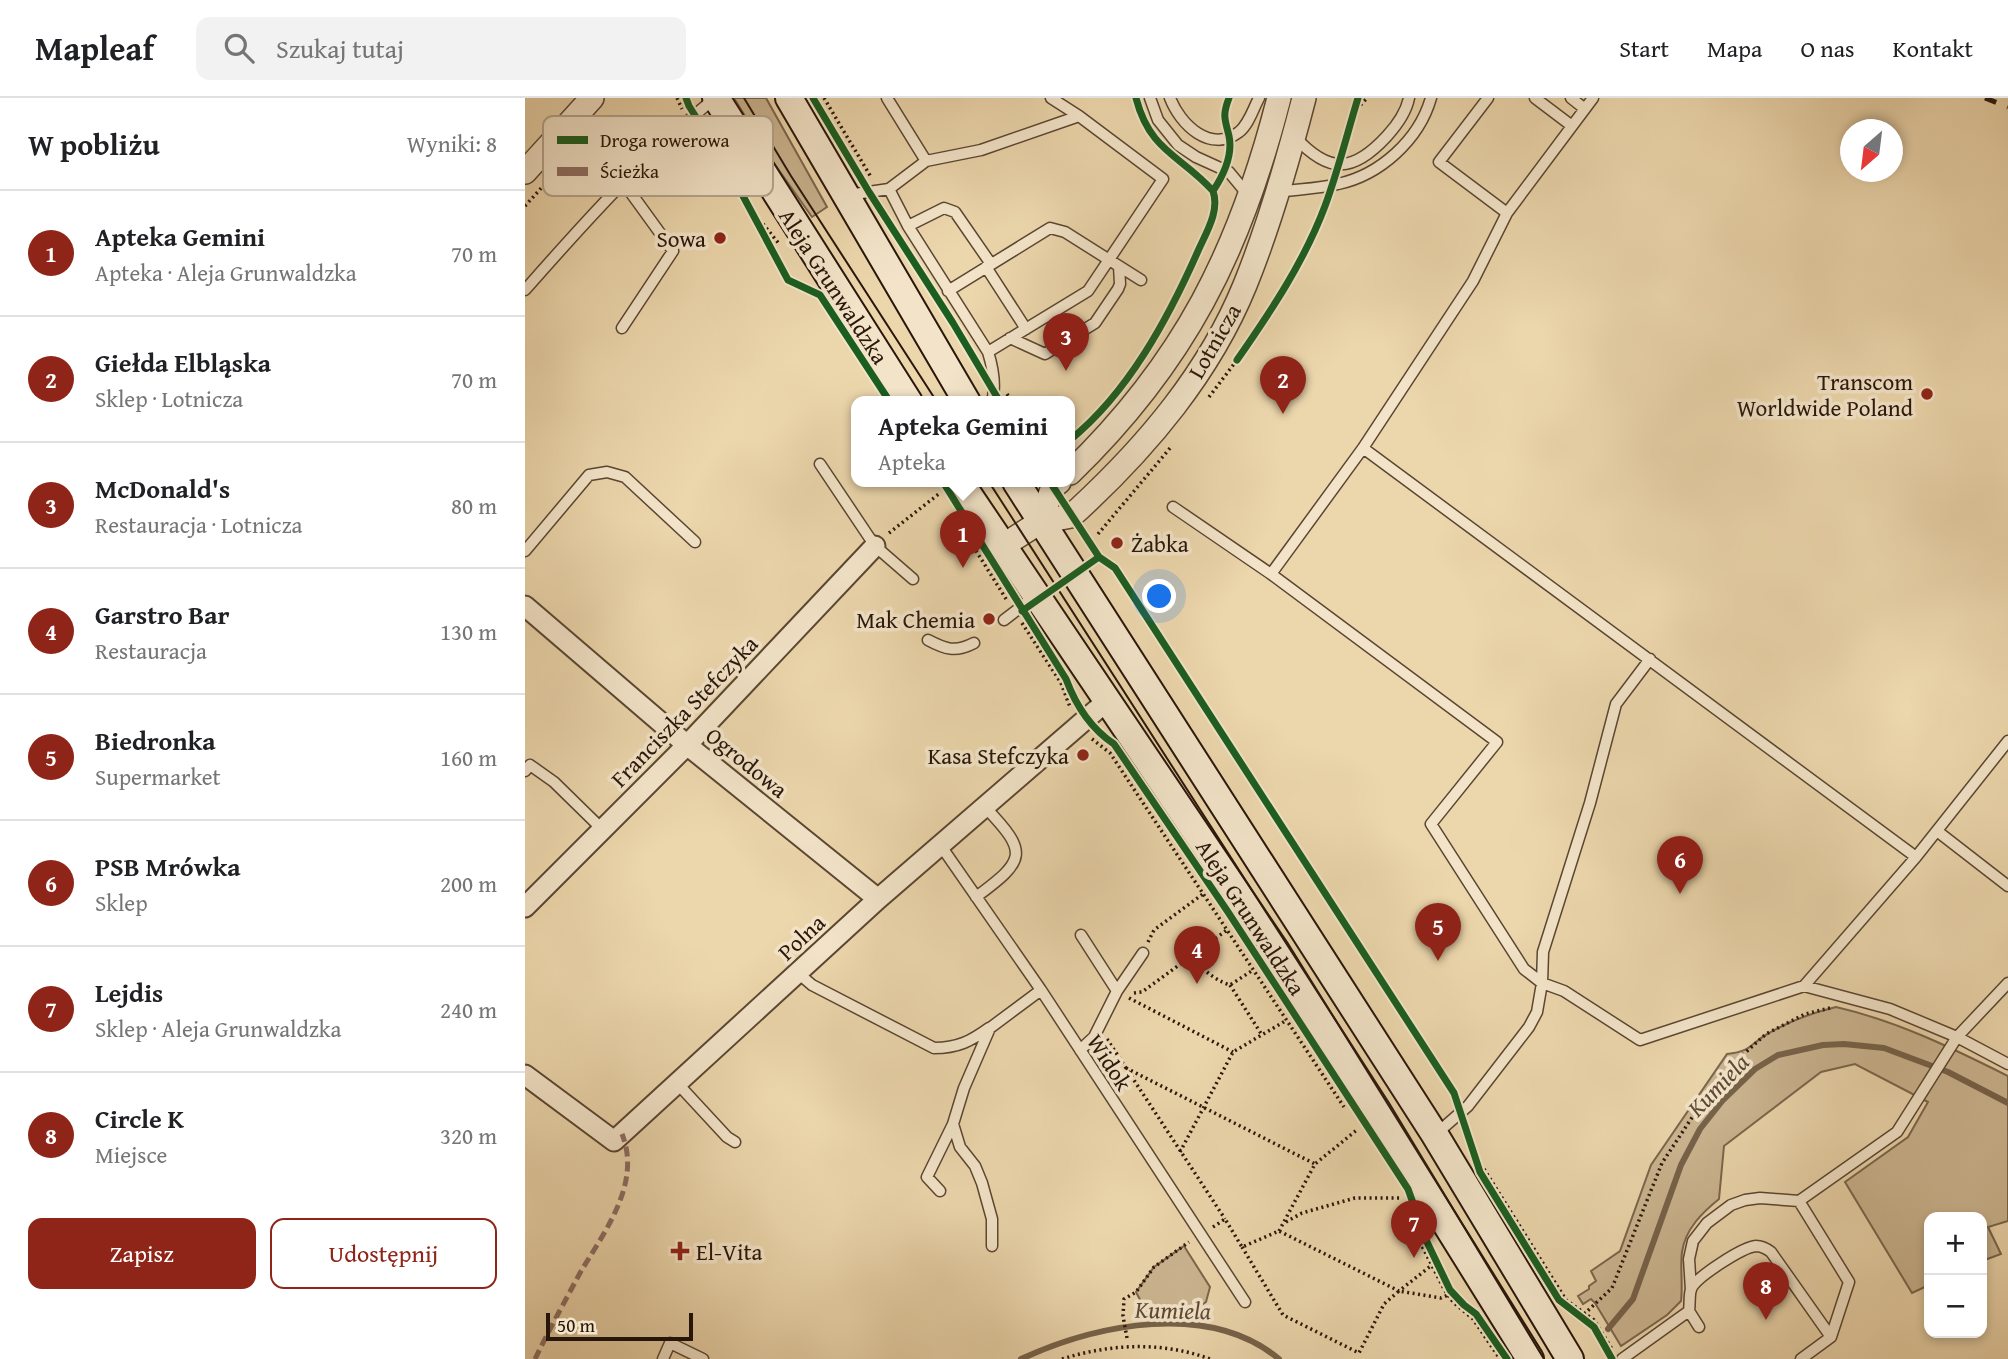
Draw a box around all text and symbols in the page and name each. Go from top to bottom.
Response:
search box [196,17,686,80]
text: Mapleaf [35,24,154,72]
icon: search [220,29,258,67]
text: Szukaj tutaj [276,29,404,68]
text: Start [1619,31,1669,66]
text: Mapa [1707,31,1762,66]
text: O nas [1800,31,1855,66]
text: Kontakt [1893,31,1973,66]
legend [543,116,773,196]
north arrow [1840,119,1903,182]
text: W pobliżu [28,122,160,166]
text: Droga rowerowa [600,126,730,154]
text: Wyniki: 8 [407,127,497,160]
text: Ścieżka [600,157,659,185]
street label: Aleja Grunwaldzka [771,202,897,371]
text: Apteka Gemini [95,217,265,256]
place label: Sowa [657,222,706,255]
marker: Sowa [712,230,728,246]
text: 1 [45,237,57,270]
text: 70 m [451,237,497,270]
text: Apteka · Aleja Grunwaldzka [95,256,357,289]
street label: Lotnicza [1179,297,1249,385]
pin: 3 [1043,313,1089,371]
text: Giełda Elbląska [95,343,271,382]
pin: 2 [1260,356,1306,414]
text: 2 [45,363,57,396]
text: 70 m [451,363,497,396]
place label: Transcom Worldwide Poland [1737,365,1914,424]
text: Sklep · Lotnicza [95,382,243,415]
marker: Transcom Worldwide Poland [1919,386,1935,402]
popup [851,396,1075,487]
text: Apteka Gemini [878,406,1048,445]
text: Apteka [878,445,946,478]
text: McDonald's [95,469,230,508]
text: 3 [45,489,57,522]
text: 80 m [451,489,497,522]
text: Restauracja · Lotnicza [95,508,302,541]
pin: 1 [940,510,986,568]
place label: Żabka [1131,527,1189,560]
marker: Żabka [1109,535,1125,551]
your location [1142,579,1176,613]
text: Garstro Bar [95,595,230,634]
place label: Mak Chemia [856,603,975,636]
marker: Mak Chemia [981,611,997,627]
text: 4 [45,615,57,648]
text: 130 m [440,615,497,648]
street label: Franciszka Stefczyka [603,628,765,794]
text: Restauracja [95,634,207,667]
street label: Ogrodowa [699,719,795,805]
text: Biedronka [95,721,216,760]
place label: Kasa Stefczyka [928,739,1069,772]
text: 5 [45,741,57,774]
text: 160 m [440,741,497,774]
marker: Kasa Stefczyka [1075,747,1091,763]
text: Supermarket [95,760,221,793]
street label: Aleja Grunwaldzka [1188,833,1314,1002]
pin: 6 [1657,836,1703,894]
text: PSB Mrówka [95,847,241,886]
text: 6 [45,867,57,900]
text: 200 m [440,867,497,900]
text: Sklep [95,886,148,919]
pin: 5 [1415,903,1461,961]
street label: Polna [770,906,832,968]
pin: 4 [1174,926,1220,984]
text: Lejdis [95,973,163,1012]
text: 7 [45,993,57,1026]
text: 240 m [440,993,497,1026]
text: Sklep · Aleja Grunwaldzka [95,1012,341,1045]
street label: Widok [1079,1027,1141,1097]
water label: Kumiela [1678,1046,1757,1125]
text: Circle K [95,1099,184,1138]
text: 8 [45,1119,57,1152]
text: 320 m [440,1119,497,1152]
text: Miejsce [95,1138,167,1171]
pin: 7 [1391,1200,1437,1258]
map controls [1924,1212,1987,1338]
button: + [1924,1212,1987,1275]
button: Zapisz [28,1218,256,1289]
button: Udostępnij [270,1218,497,1289]
place label: El-Vita [696,1235,763,1268]
marker: El-Vita [670,1241,690,1261]
pin: 8 [1743,1262,1789,1320]
button: − [1924,1275,1987,1338]
water label: Kumiela [1134,1292,1211,1328]
scale bar [546,1310,693,1342]
text: 50 m [557,1311,595,1339]

